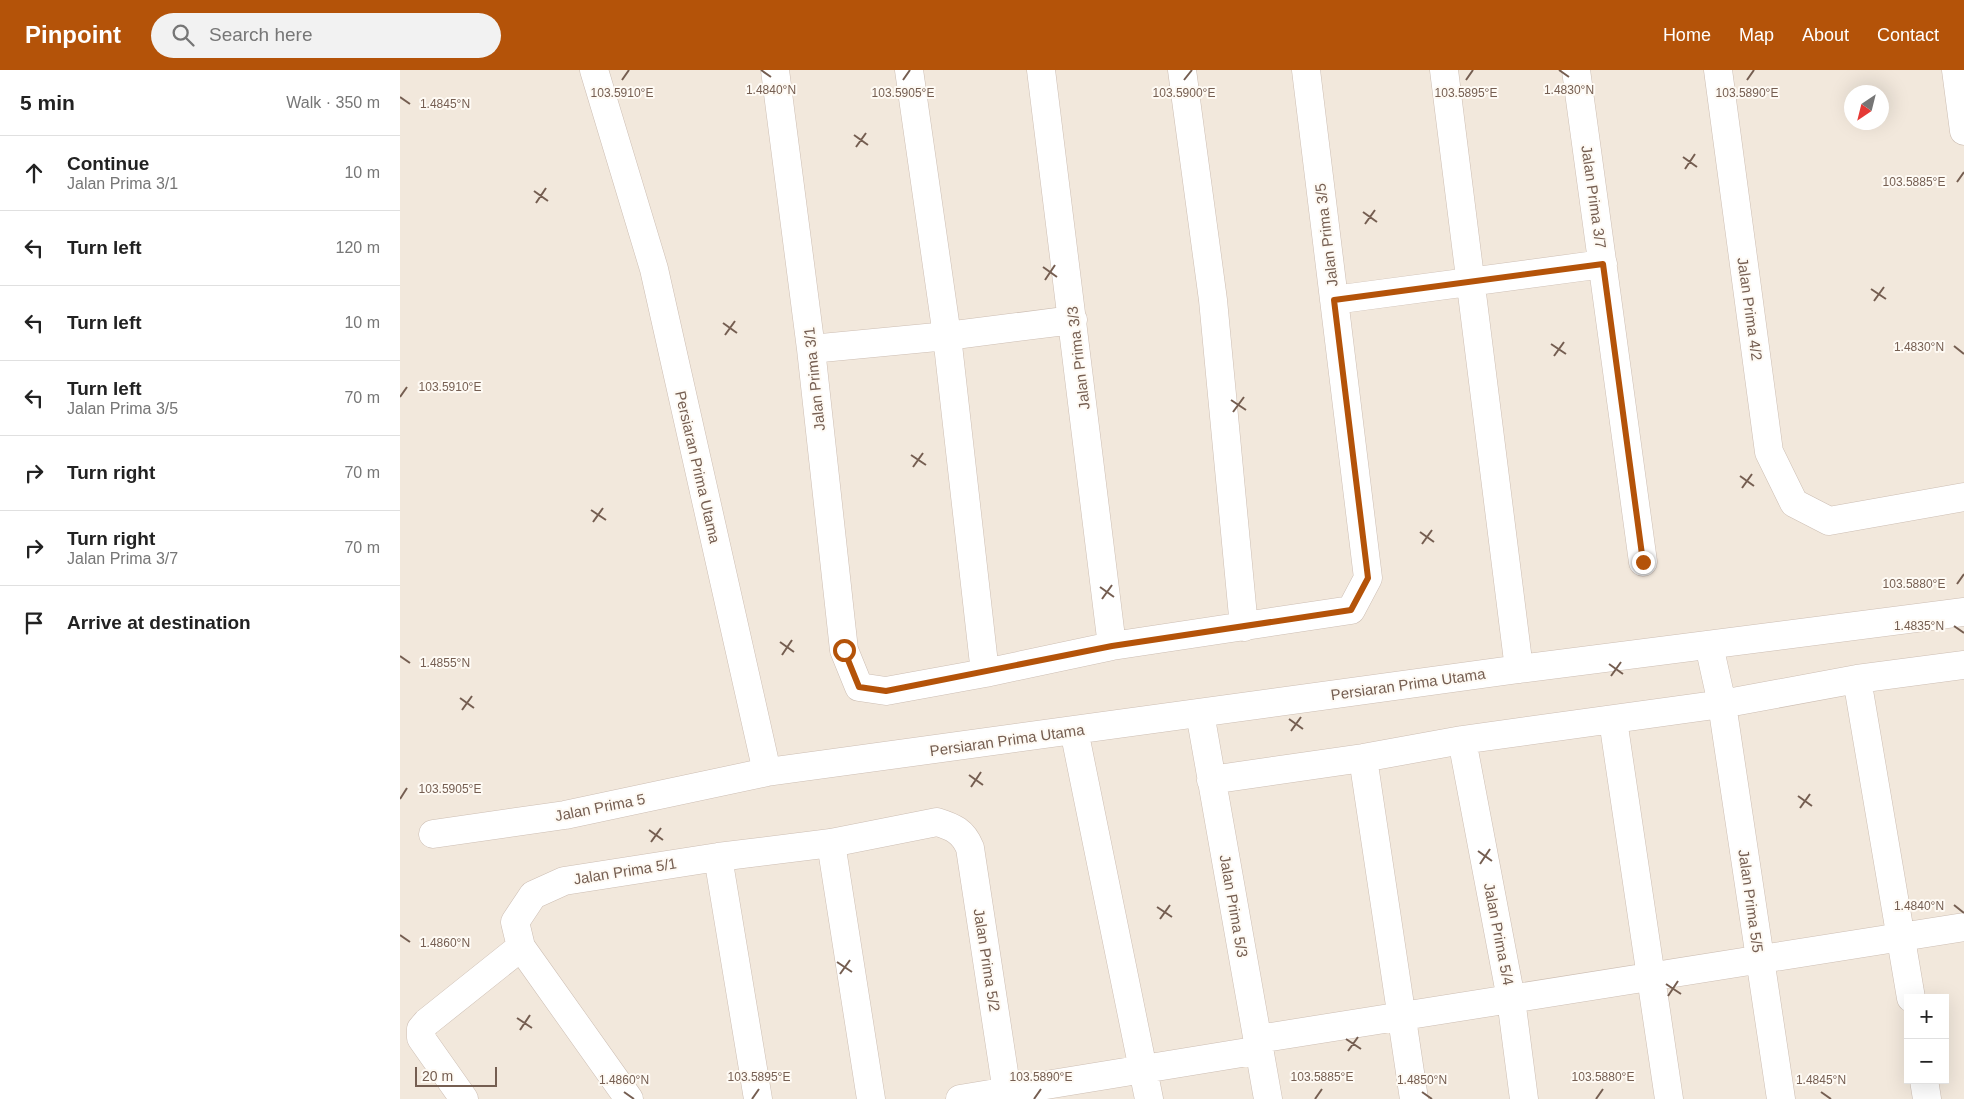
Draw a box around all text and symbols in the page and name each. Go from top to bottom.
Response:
search box [151,13,501,58]
text: Pinpoint [25,21,121,48]
icon: search [169,21,197,49]
text: Search here [209,24,313,45]
text: Home [1663,25,1711,45]
text: Map [1739,25,1774,45]
text: About [1802,25,1849,45]
text: Contact [1877,25,1939,45]
text: 1.4840°N [746,83,796,97]
text: 1.4830°N [1544,83,1594,97]
north arrow [1844,85,1889,130]
text: 103.5910°E [591,86,653,100]
text: 103.5905°E [872,86,934,100]
text: 103.5900°E [1153,86,1215,100]
text: 103.5895°E [1435,86,1497,100]
text: 103.5890°E [1716,86,1778,100]
text: 5 min [20,91,75,114]
text: Walk · 350 m [286,94,380,111]
text: 1.4845°N [420,97,470,111]
street label: Jalan Prima 3/7 [1578,144,1610,250]
text: Continue [67,153,149,174]
icon: ahead [20,159,48,187]
text: 10 m [344,164,380,181]
text: Jalan Prima 3/1 [67,175,178,192]
text: 103.5885°E [1883,175,1945,189]
street label: Jalan Prima 3/5 [1311,182,1341,288]
icon: left [20,234,48,262]
text: Turn left [67,237,142,258]
text: 120 m [336,239,380,256]
street label: Jalan Prima 4/2 [1734,256,1766,362]
street label: Jalan Prima 3/3 [1063,305,1093,411]
icon: left [20,309,48,337]
text: Turn left [67,312,142,333]
text: 10 m [344,314,380,331]
street label: Jalan Prima 3/1 [800,326,828,432]
text: 1.4830°N [1894,340,1944,354]
text: Turn left [67,378,142,399]
text: 103.5910°E [419,380,481,394]
icon: left [20,384,48,412]
text: 70 m [344,389,380,406]
street label: Persiaran Prima Utama [672,389,724,545]
text: Jalan Prima 3/5 [67,400,178,417]
icon: right [20,459,48,487]
text: Turn right [67,462,155,483]
text: 70 m [344,464,380,481]
text: Turn right [67,528,155,549]
icon: right [20,534,48,562]
text: 70 m [344,539,380,556]
text: Jalan Prima 3/7 [67,550,178,567]
route end [1632,551,1655,574]
text: 103.5880°E [1883,577,1945,591]
icon: arrive [20,609,48,637]
text: Arrive at destination [67,612,251,633]
text: 1.4835°N [1894,619,1944,633]
route start [833,639,856,662]
text: 1.4855°N [420,656,470,670]
street label: Persiaran Prima Utama [1330,665,1487,703]
street label: Persiaran Prima Utama [929,721,1086,759]
text: 103.5905°E [419,782,481,796]
street label: Jalan Prima 5 [553,790,647,824]
street label: Jalan Prima 5/5 [1735,848,1767,954]
street label: Jalan Prima 5/3 [1217,853,1251,959]
street label: Jalan Prima 5/1 [572,854,678,888]
street label: Jalan Prima 5/4 [1481,881,1517,987]
text: 1.4840°N [1894,899,1944,913]
street label: Jalan Prima 5/2 [970,907,1004,1013]
text: 1.4860°N [420,936,470,950]
map controls [1904,994,1949,1084]
button: + [1904,994,1949,1039]
button: − [1904,1039,1949,1084]
scale bar [415,1064,498,1087]
text: 20 m [422,1068,453,1084]
text: 103.5895°E [728,1070,790,1084]
text: 103.5890°E [1010,1070,1072,1084]
text: 103.5885°E [1291,1070,1353,1084]
text: 103.5880°E [1572,1070,1634,1084]
text: 1.4860°N [599,1073,649,1087]
text: 1.4850°N [1397,1073,1447,1087]
text: 1.4845°N [1796,1073,1846,1087]

